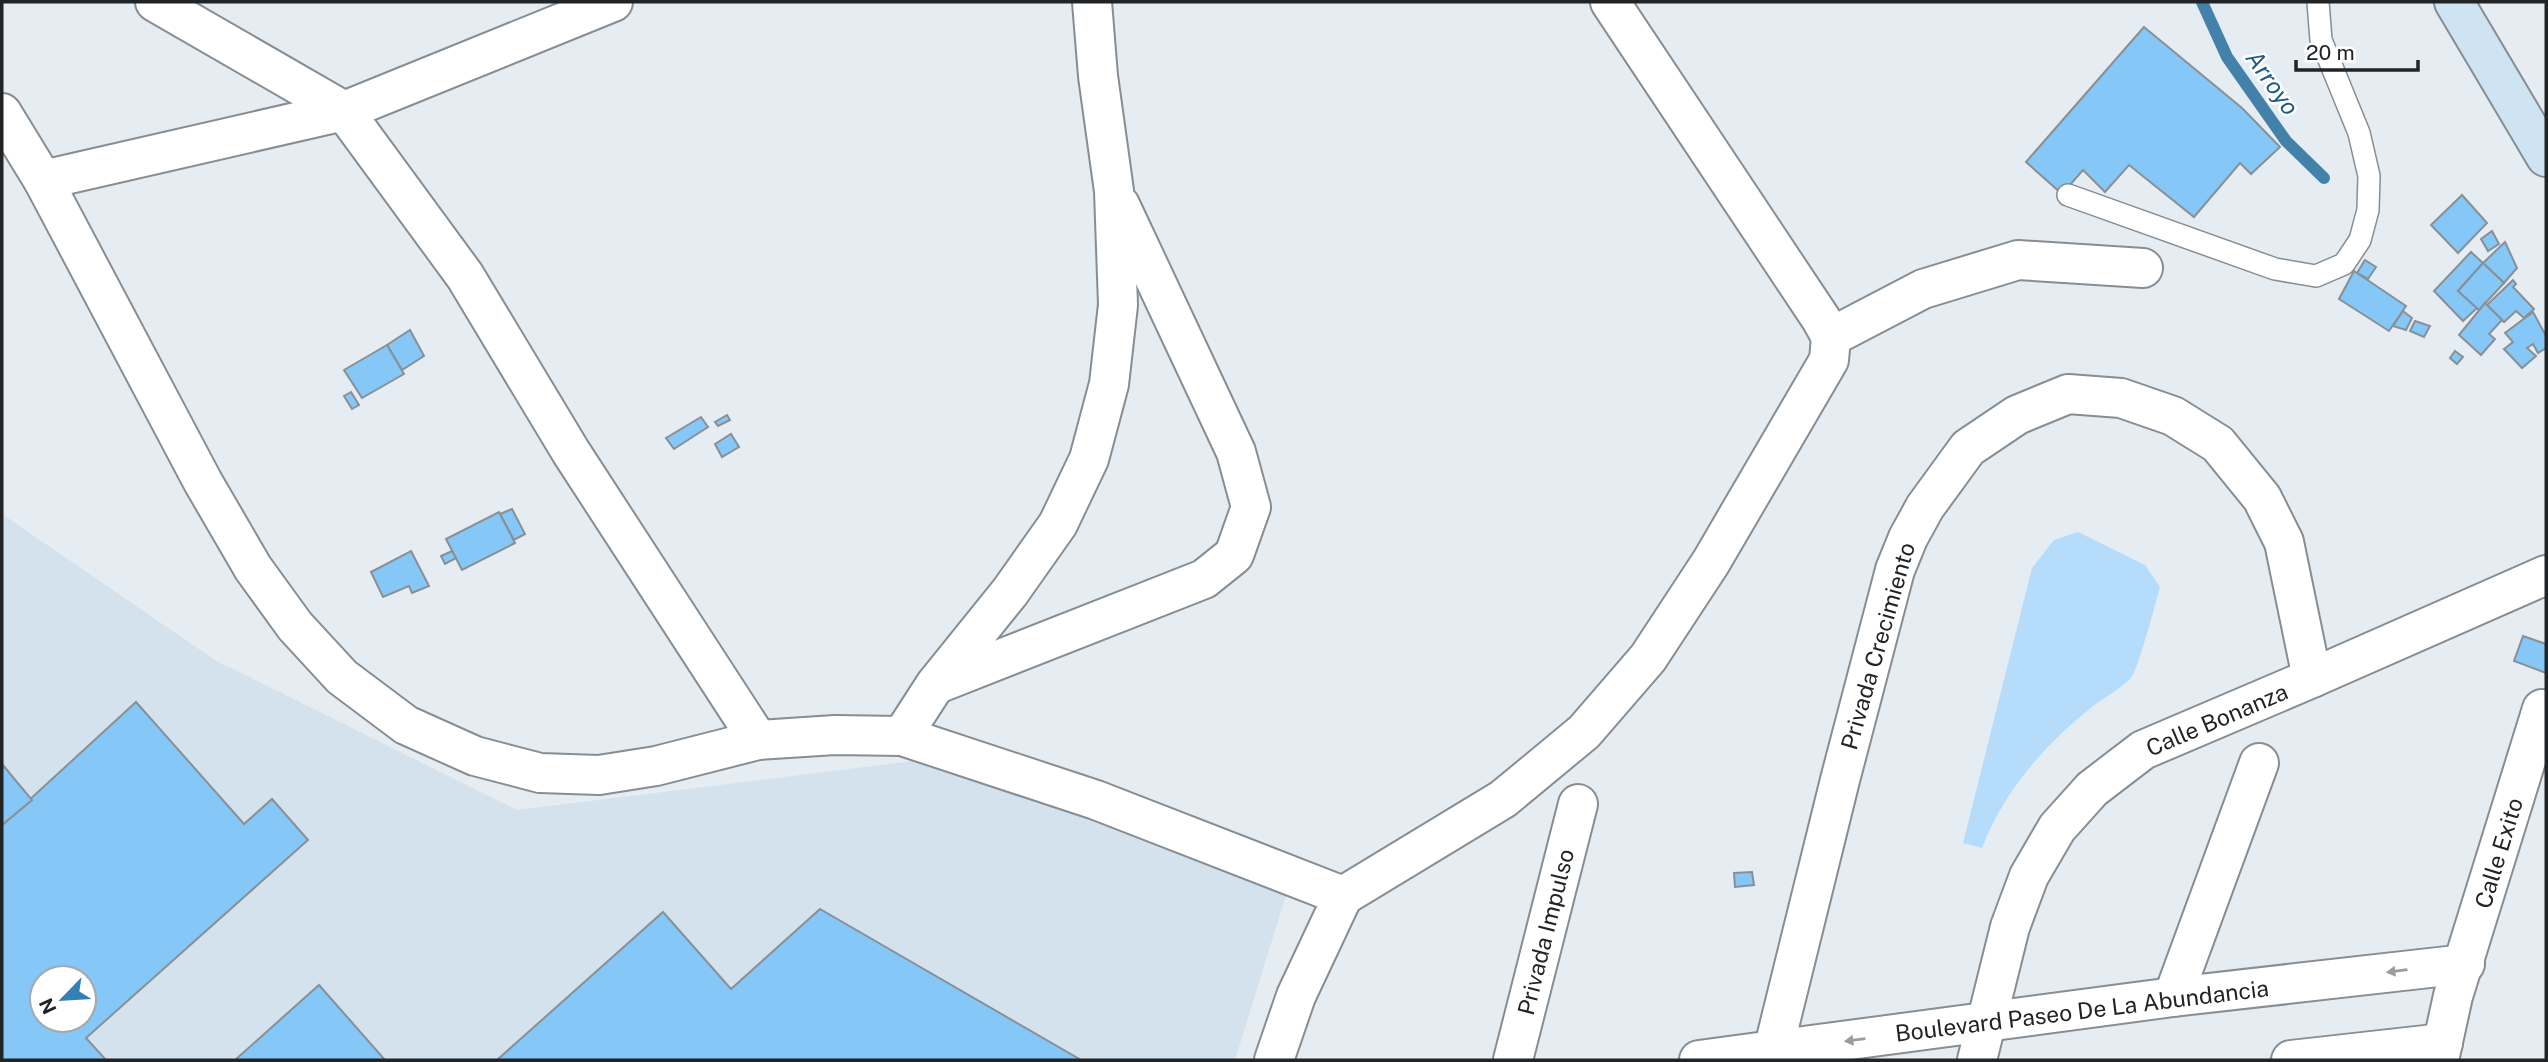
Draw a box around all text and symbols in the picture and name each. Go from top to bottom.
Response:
scale bar [2296,28,2418,72]
text: 20 m [2306,40,2355,65]
water label: Arroyo [2241,45,2305,120]
street label: Privada Crecimiento [1835,539,1920,753]
street label: Calle Bonanza [2142,678,2292,762]
street label: Calle Exito [2469,794,2528,911]
street label: Privada Impulso [1512,846,1579,1018]
north arrow [28,964,98,1034]
one-way arrow [2386,966,2408,977]
street label: Boulevard Paseo De La Abundancia [1894,974,2270,1047]
text: N [34,995,61,1018]
one-way arrow [1844,1035,1866,1046]

